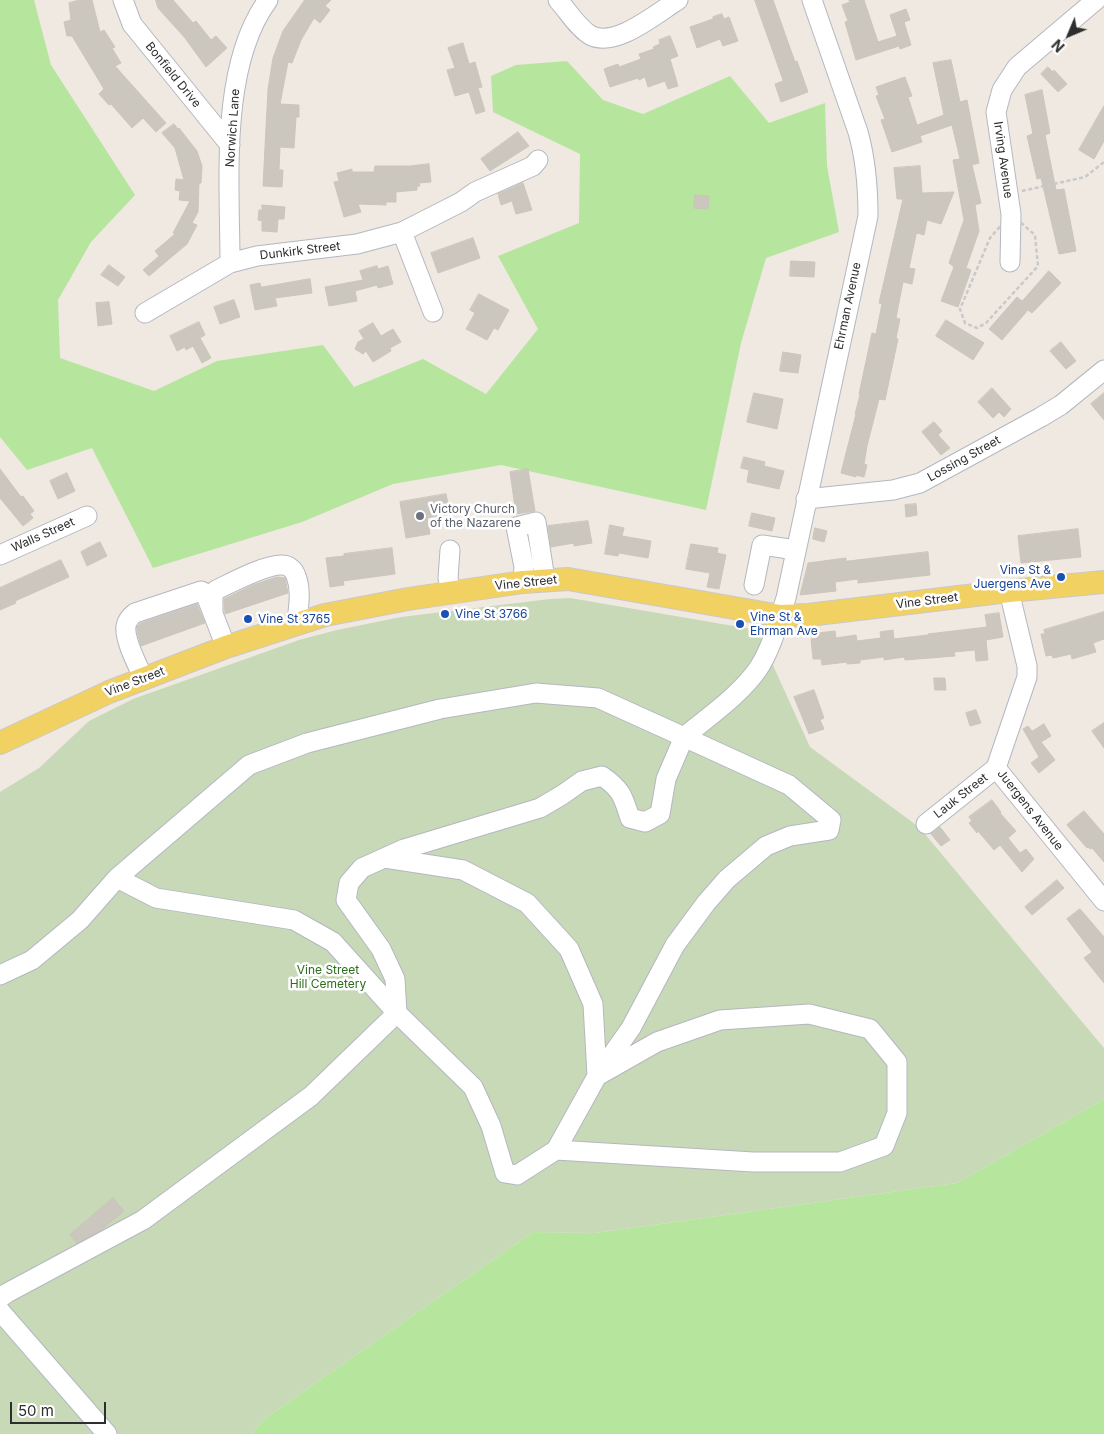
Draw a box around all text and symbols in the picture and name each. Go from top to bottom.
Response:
north arrow [1044,10,1094,60]
text: N [1048,36,1068,56]
street label: Bonfield Drive [142,39,204,111]
street label: Norwich Lane [223,88,243,168]
street label: Irving Avenue [990,121,1016,199]
street label: Dunkirk Street [259,239,341,263]
street label: Ehrman Avenue [832,261,864,351]
street label: Lossing Street [925,433,1003,485]
place label: Victory Church of the Nazarene [430,502,521,530]
marker: Victory Church of the Nazarene [414,510,426,522]
street label: Walls Street [9,515,77,555]
place label: Vine St & Juergens Ave [974,563,1051,591]
marker: Vine St & Juergens Ave [1055,571,1067,583]
street label: Vine Street [494,573,558,593]
street label: Vine Street [895,590,959,612]
place label: Vine St 3766 [455,607,528,621]
marker: Vine St 3766 [439,608,451,620]
place label: Vine St & Ehrman Ave [750,610,818,638]
place label: Vine St 3765 [258,612,330,626]
marker: Vine St 3765 [242,613,254,625]
marker: Vine St & Ehrman Ave [734,618,746,630]
street label: Vine Street [103,664,167,700]
street label: Juergens Avenue [994,767,1066,853]
street label: Lauk Street [931,770,991,822]
park label: Vine Street Hill Cemetery [290,963,366,991]
scale bar [12,1392,109,1424]
text: 50 m [18,1401,54,1420]

